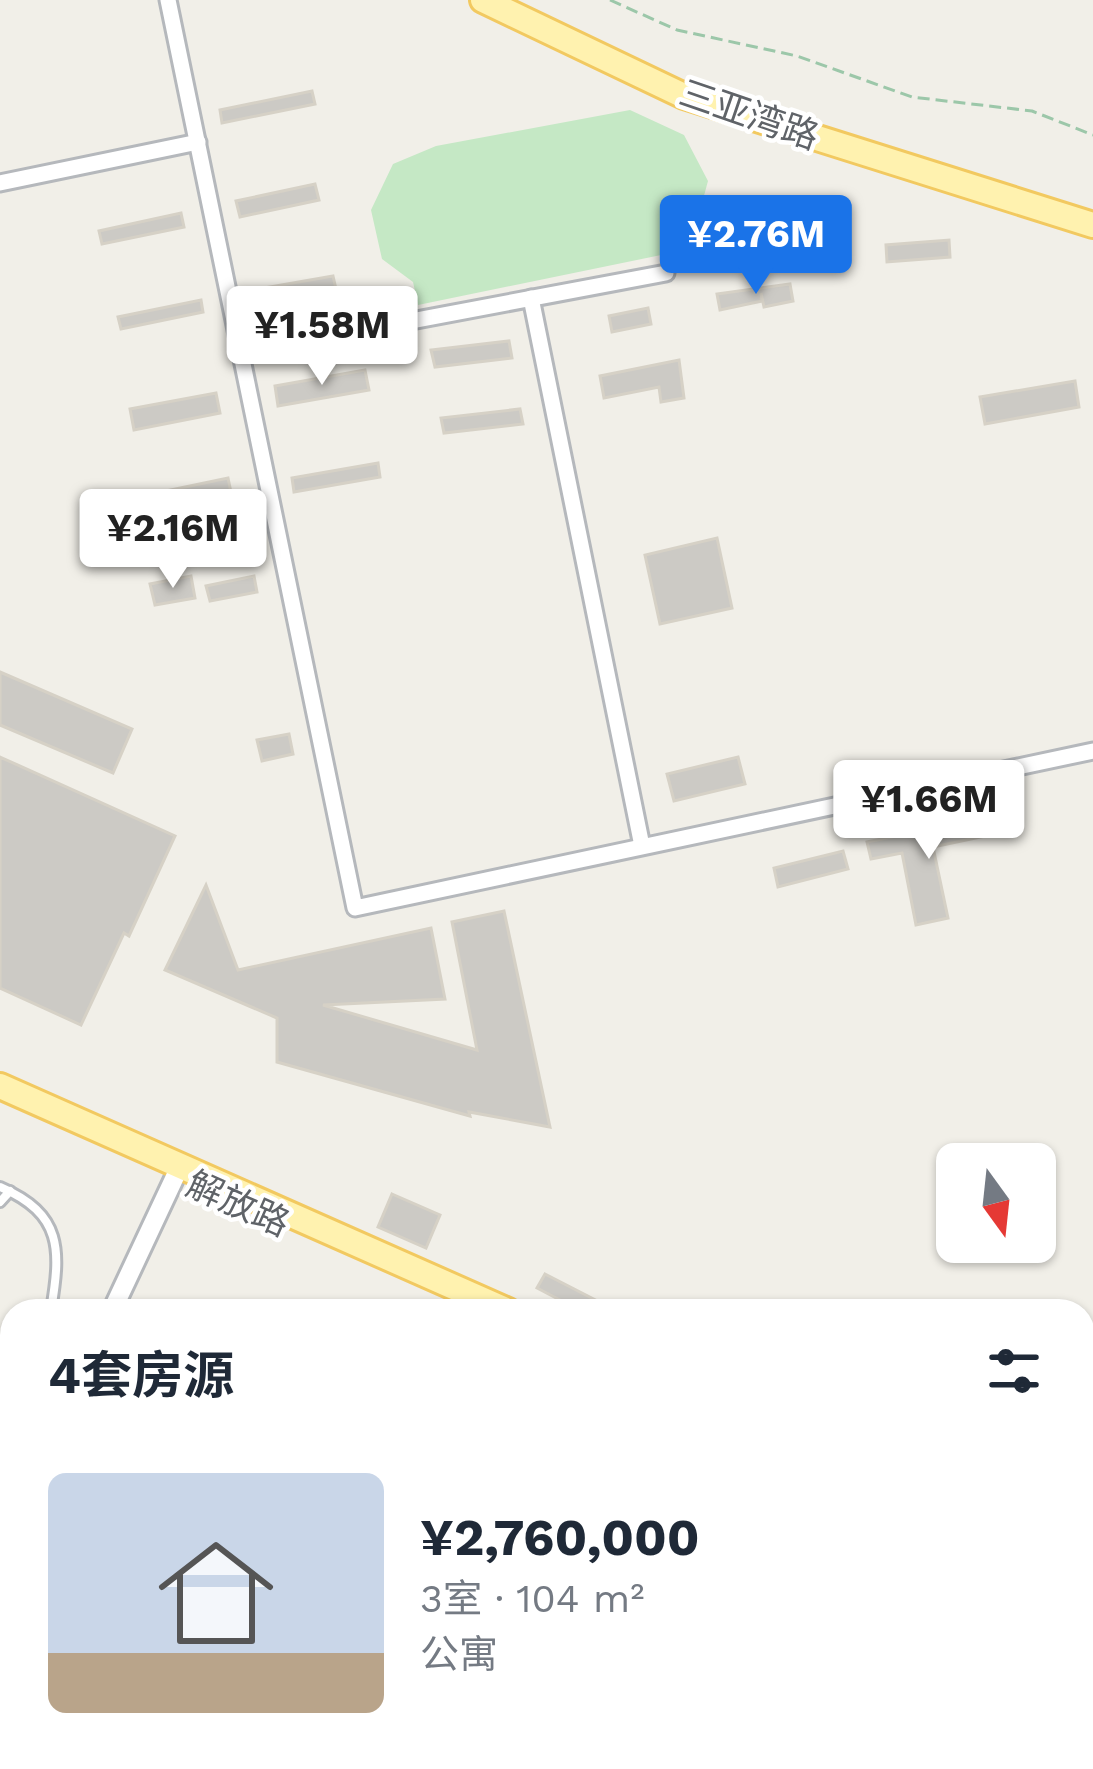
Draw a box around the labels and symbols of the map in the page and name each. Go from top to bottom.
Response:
street label: 三亚湾路 [674,72,824,158]
pin: ¥2.76M [658,195,854,297]
pin: ¥1.58M [224,286,420,388]
pin: ¥2.16M [75,489,271,591]
pin: ¥1.66M [831,760,1027,862]
north arrow [936,1143,1056,1263]
street label: 解放路 [180,1163,296,1245]

